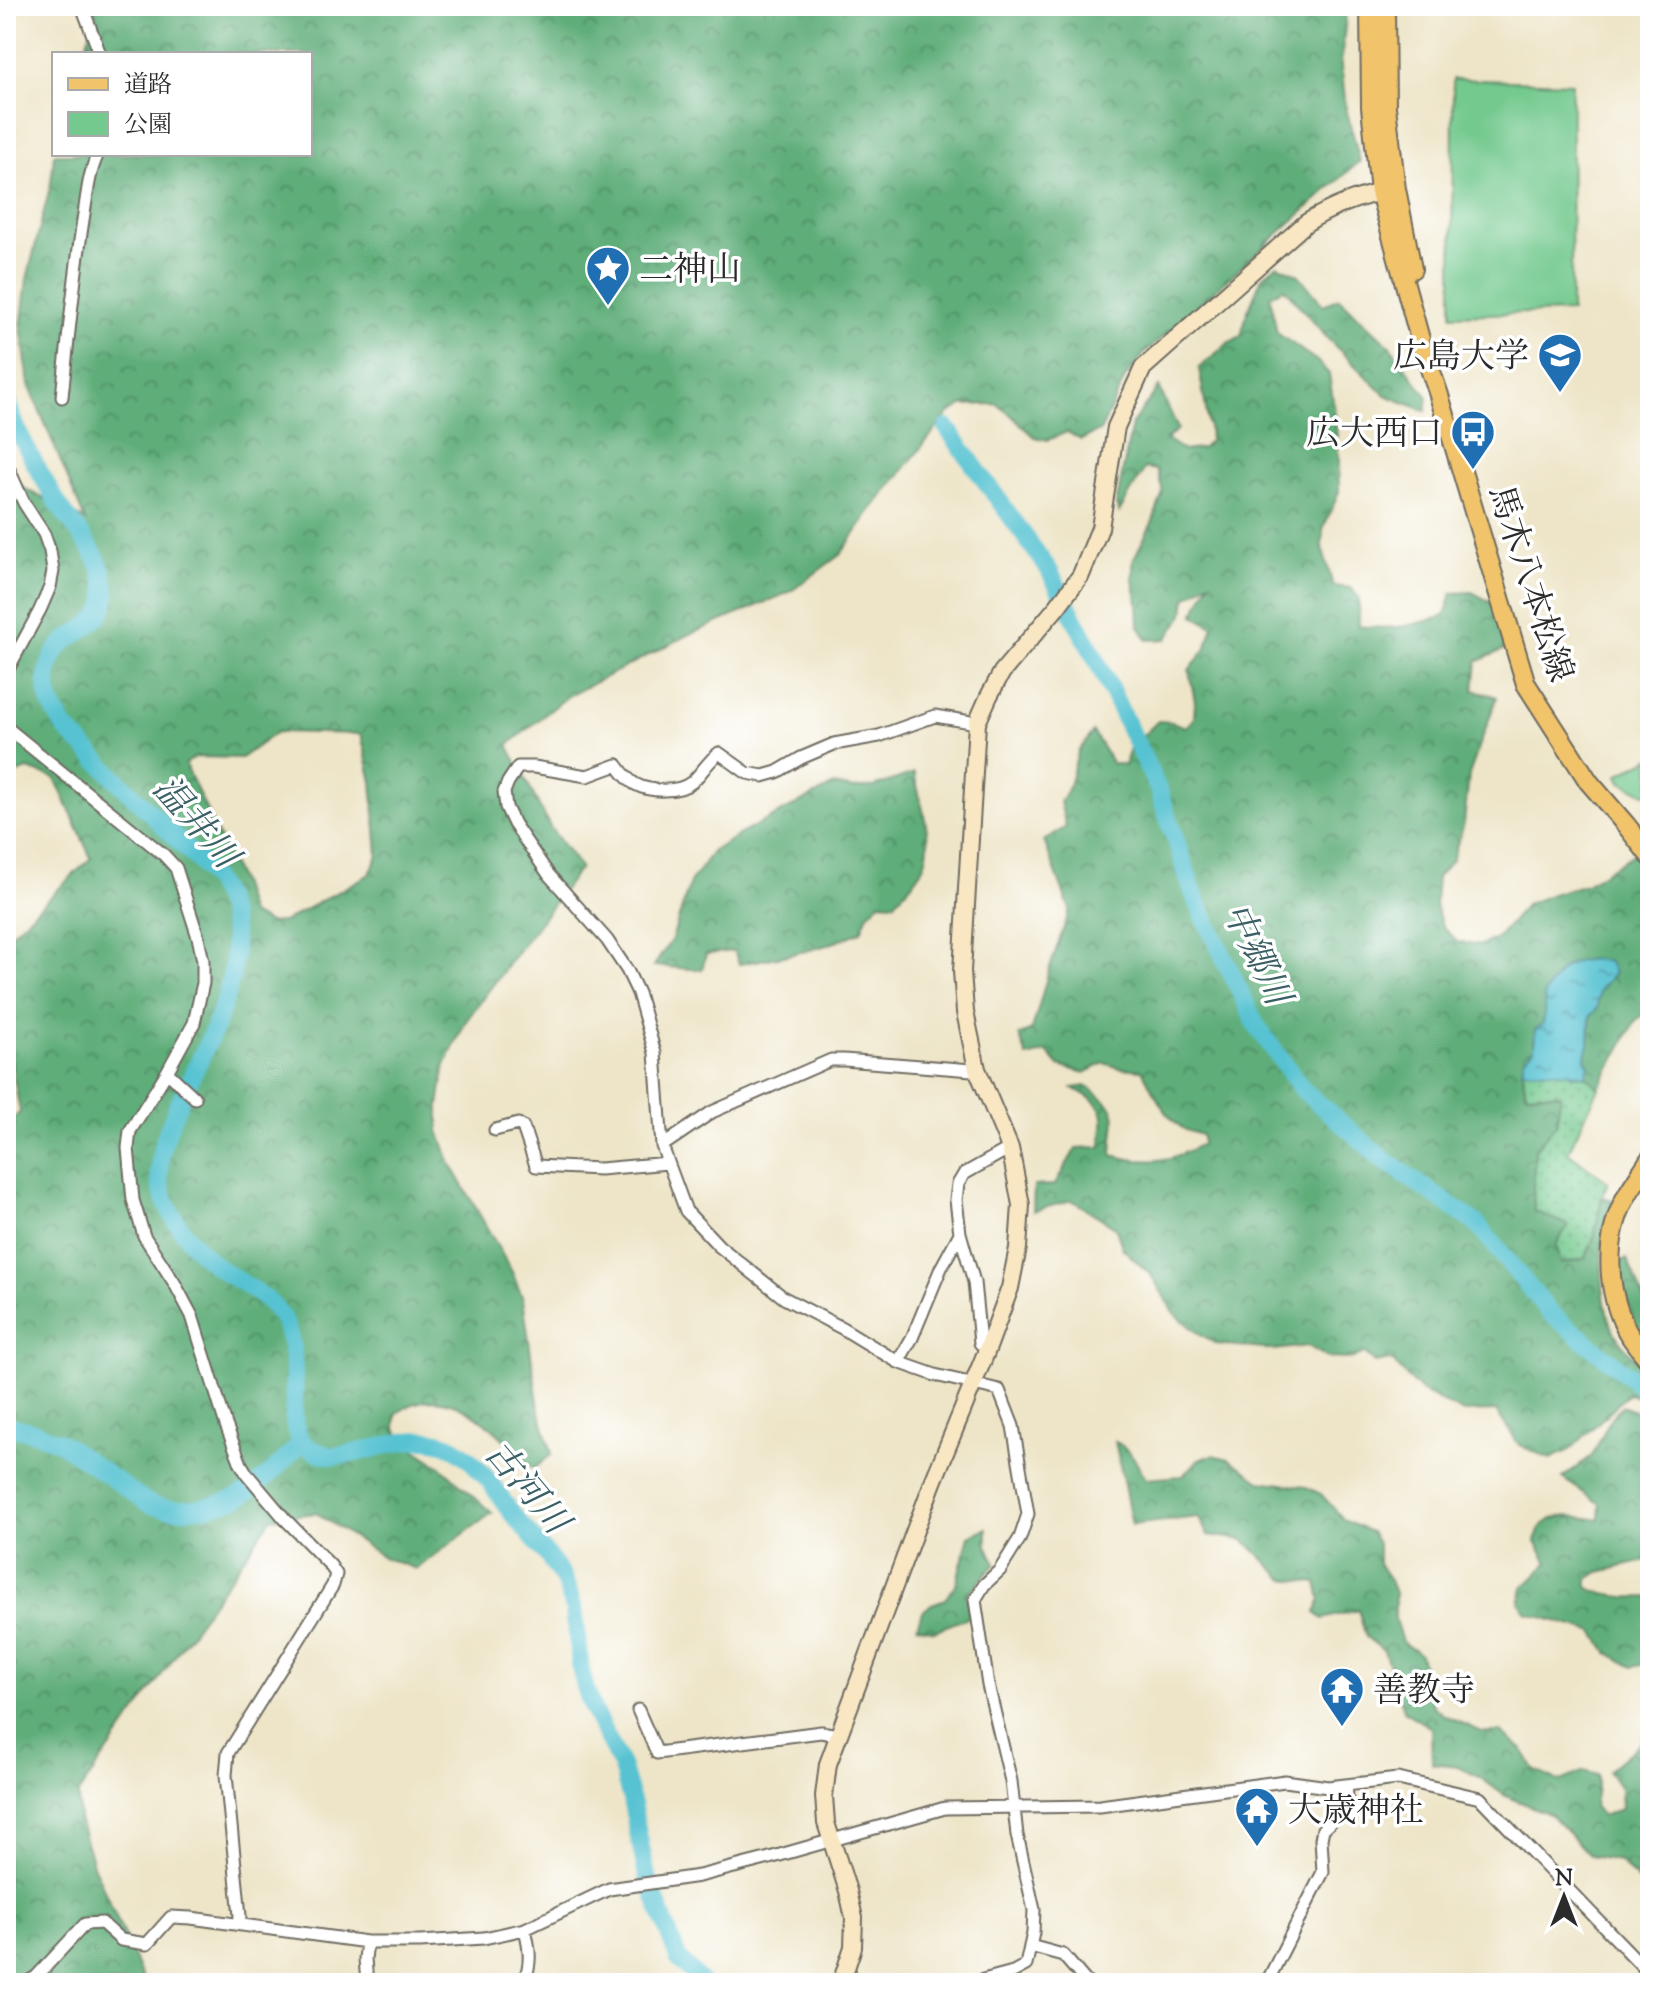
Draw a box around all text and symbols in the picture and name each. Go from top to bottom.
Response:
legend [52,52,312,156]
text: 道路 [124,69,172,103]
text: 公園 [124,109,172,143]
place icon: 二神山 [584,244,632,307]
place label: 二神山 [639,247,741,296]
school or university icon: 広島大学 [1536,331,1584,394]
place label: 広島大学 [1393,334,1529,383]
bus stop icon: 広大西口 [1449,408,1497,471]
place label: 広大西口 [1306,411,1442,460]
street label: 馬木八本松線 [1474,480,1583,689]
water label: 温井川 [139,766,252,884]
water label: 中郷川 [1207,895,1303,1018]
water label: 古河川 [470,1430,582,1550]
temple icon: 善教寺 [1318,1665,1366,1728]
place label: 善教寺 [1373,1668,1475,1717]
temple icon: 大歳神社 [1233,1785,1281,1848]
place label: 大歳神社 [1288,1788,1424,1837]
north arrow [1524,1857,1604,1937]
text: N [1555,1864,1573,1896]

